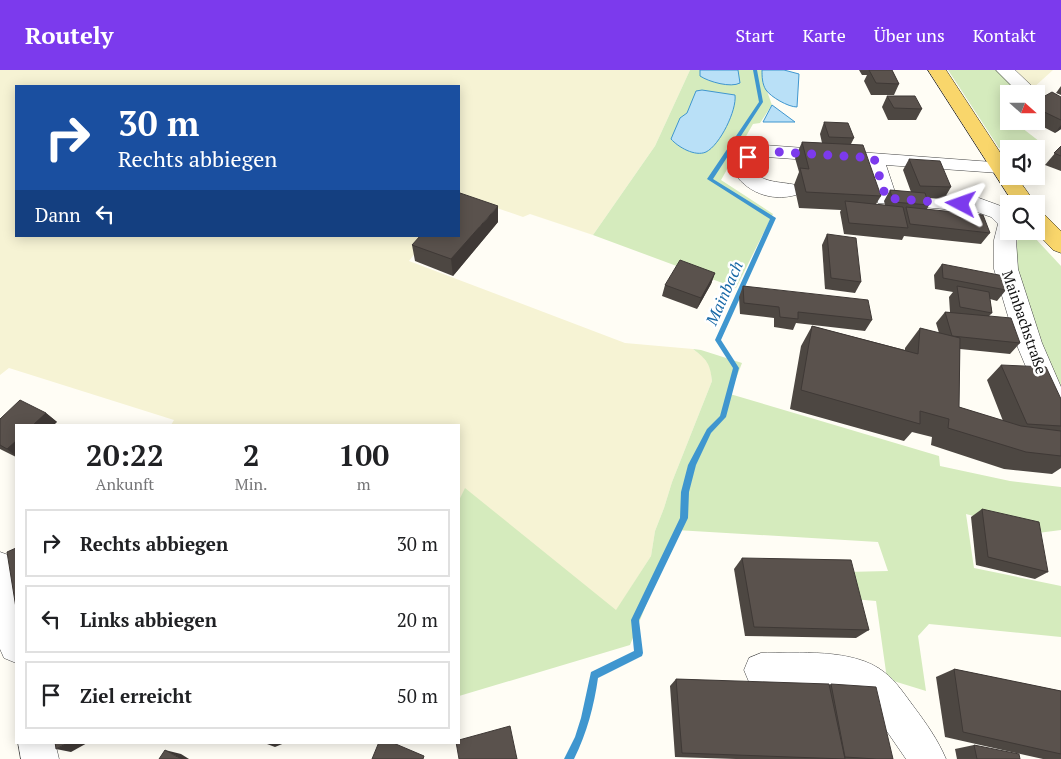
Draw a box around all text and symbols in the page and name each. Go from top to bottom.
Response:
text: Routely [25,19,113,51]
text: Start [735,23,774,47]
text: Karte [802,23,846,47]
text: Über uns [874,23,945,47]
text: Kontakt [973,23,1036,47]
north arrow [1000,85,1045,130]
map controls [1000,85,1045,240]
text: 30 m [118,100,199,146]
icon: right [35,105,100,170]
pin [727,136,769,178]
button: sound [1000,140,1045,185]
icon: arrive [734,143,762,171]
text: Rechts abbiegen [118,144,277,173]
position arrow [934,177,986,229]
button: search [1000,195,1045,240]
icon: left [91,200,119,228]
text: Dann [35,202,81,227]
water label: Mainbach [700,257,748,329]
street label: Mainbachstraße [998,268,1052,376]
text: 20:22 [86,435,164,475]
text: 2 [243,435,260,475]
text: 100 [338,435,389,475]
text: Ankunft [96,473,154,495]
text: Min. [235,473,267,495]
text: m [357,473,371,495]
icon: right [37,529,65,557]
text: Rechts abbiegen [80,531,228,556]
text: 30 m [397,531,438,556]
icon: left [37,605,65,633]
text: Links abbiegen [80,607,217,632]
text: 20 m [397,607,438,632]
icon: arrive [37,681,65,709]
text: Ziel erreicht [80,683,192,708]
text: 50 m [397,683,438,708]

